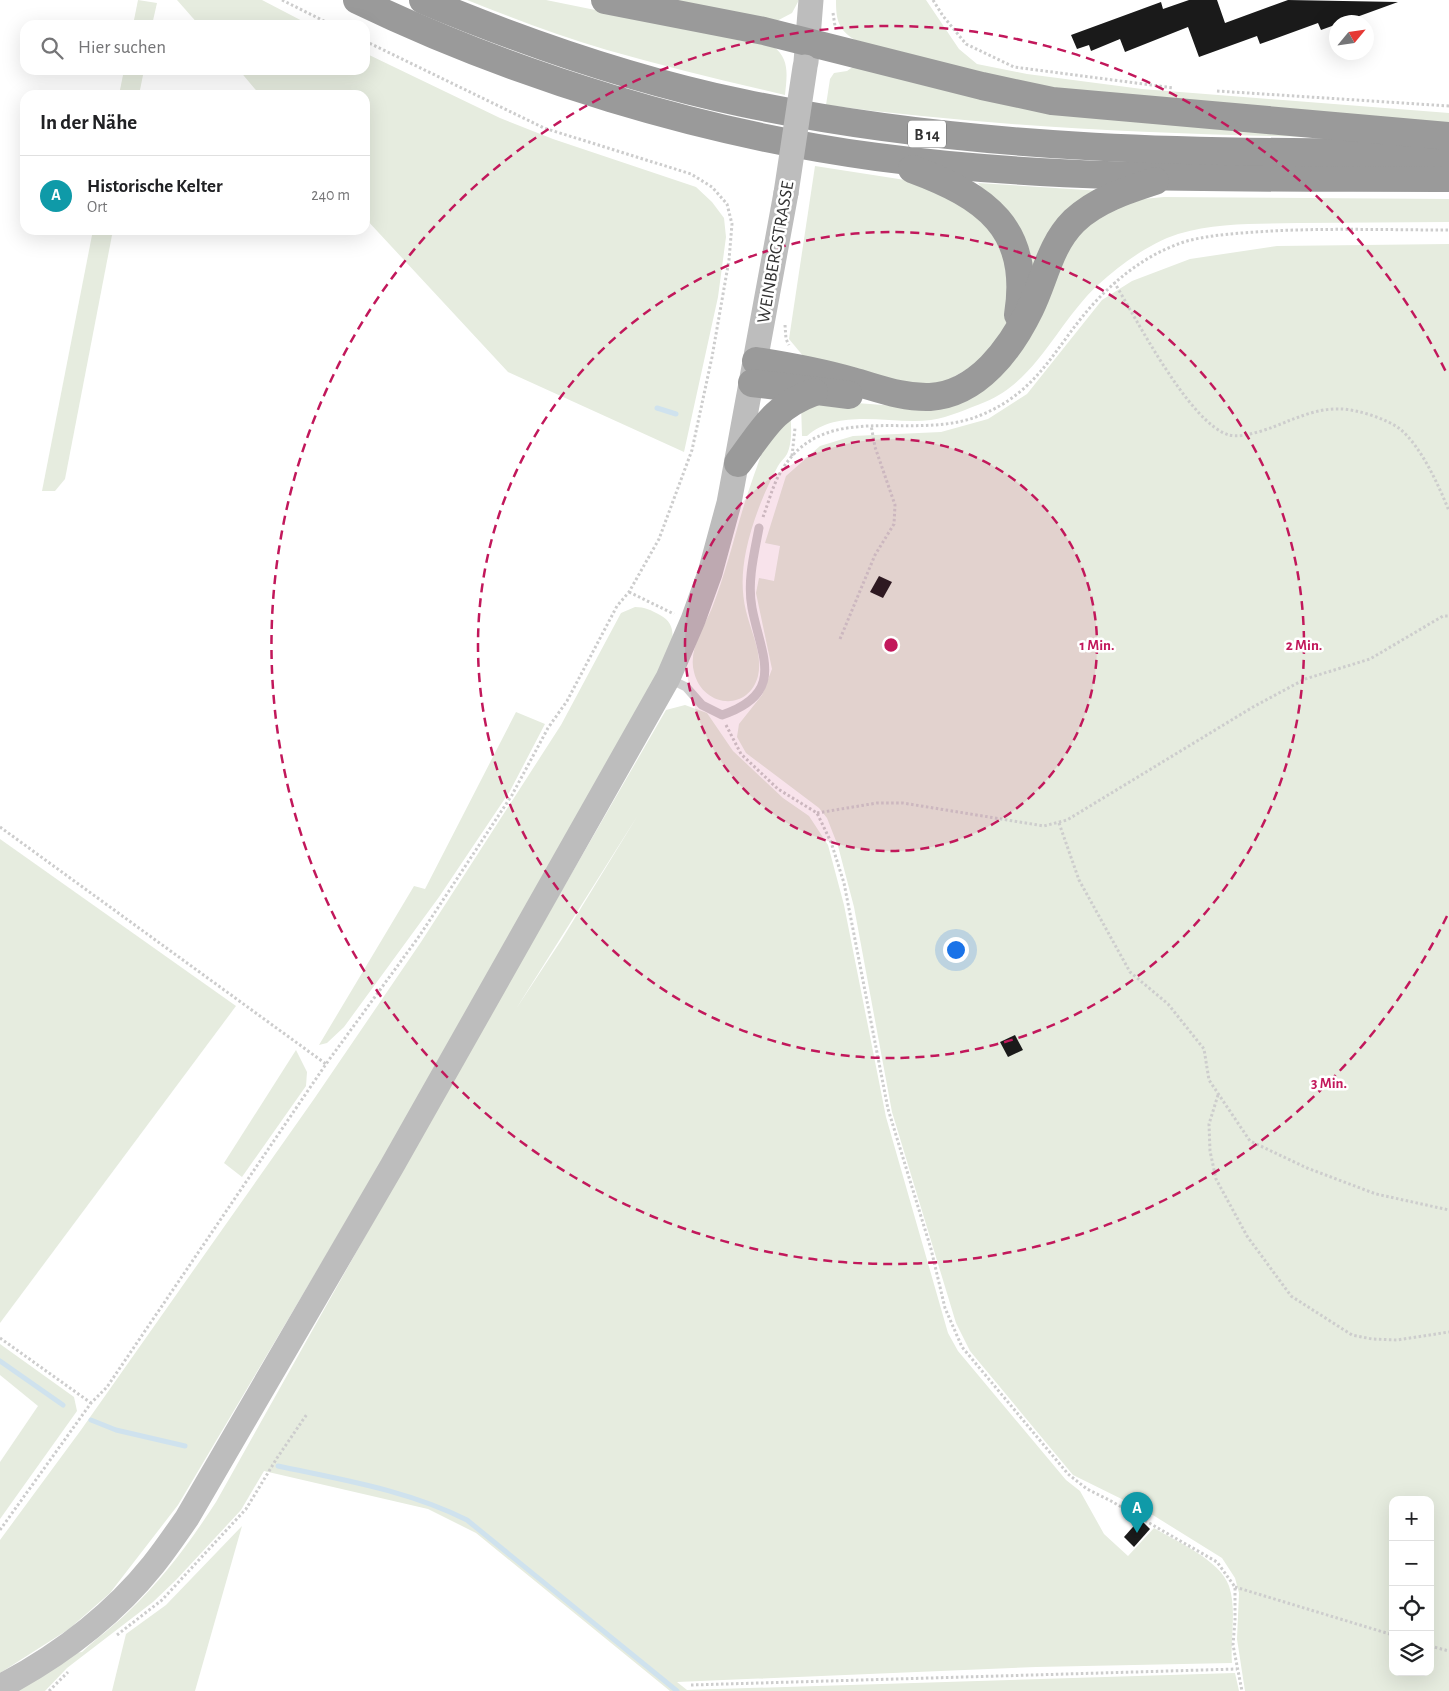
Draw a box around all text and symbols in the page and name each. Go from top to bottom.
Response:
north arrow [1329,15,1374,60]
search box [20,20,370,75]
icon: search [38,34,66,62]
text: Hier suchen [78,38,166,57]
text: In der Nähe [40,112,137,133]
road number: B 14 [908,120,946,148]
text: Historische Kelter [87,177,223,196]
street label: WEINBERGSTRASSE [755,179,797,325]
text: A [51,187,61,203]
text: 240 m [311,187,350,203]
text: Ort [87,199,107,215]
centre of rings [882,636,900,654]
text: 1 Min. [1080,638,1114,653]
text: 2 Min. [1286,638,1322,653]
your location [943,937,969,963]
text: 3 Min. [1311,1076,1347,1091]
pin: A [1121,1492,1153,1533]
map controls [1389,1496,1434,1676]
button: + [1389,1496,1434,1541]
button: − [1389,1541,1434,1586]
button: locate [1389,1586,1434,1631]
button: layers [1389,1631,1434,1676]

